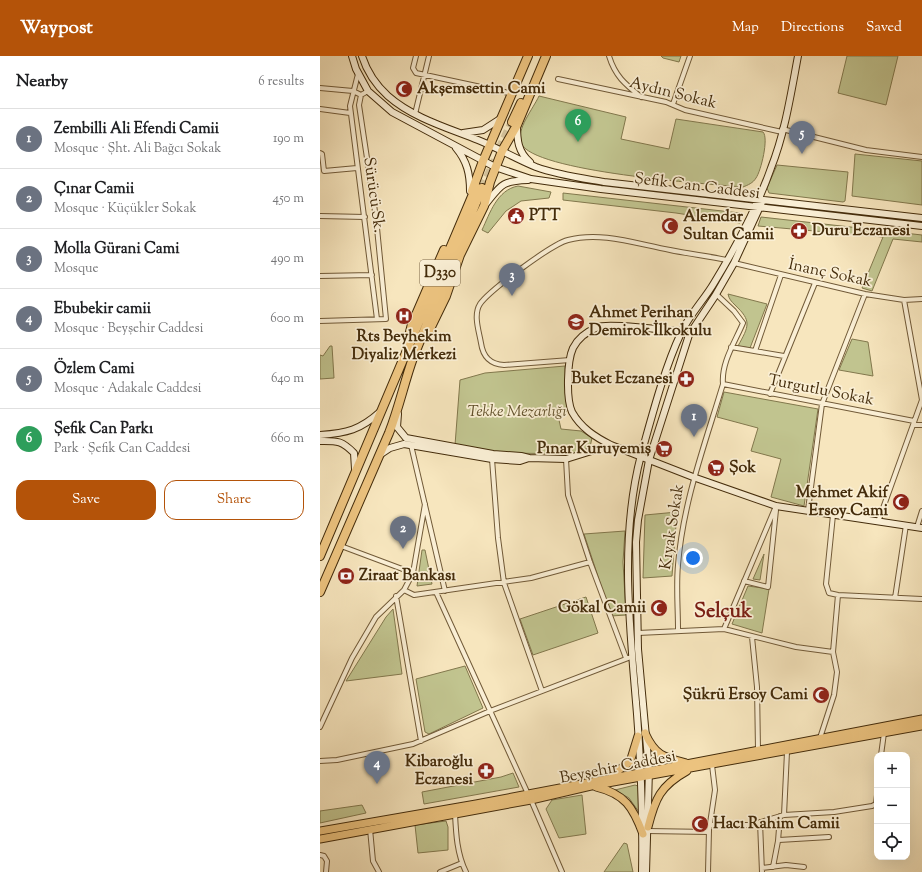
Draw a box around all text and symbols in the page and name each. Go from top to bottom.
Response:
text: Waypost [20,15,93,42]
text: Map [732,18,759,38]
text: Directions [781,18,844,38]
text: Saved [866,18,902,38]
text: Nearby [16,70,68,94]
street label: Aydın Sokak [627,72,719,116]
text: 6 results [258,73,304,91]
place label: Akşemsettin Cami [417,78,546,101]
mosque icon: Akşemsettin Cami [394,79,414,99]
pin: 6 [565,109,591,142]
text: Zembilli Ali Efendi Camii [54,119,219,140]
pin: 5 [789,121,815,154]
text: 1 [27,130,31,148]
text: 190 m [273,130,304,148]
text: Mosque · Şht. Ali Bağcı Sokak [54,140,221,158]
street label: Sürücü Sk. [356,156,390,234]
street label: Şefik Can Caddesi [633,168,762,206]
text: Çınar Camii [54,179,134,200]
text: 2 [26,190,32,208]
text: 450 m [273,190,304,208]
text: Mosque · Küçükler Sokak [54,200,197,218]
place label: PTT [529,205,561,228]
public building icon: PTT [506,206,526,226]
place label: Alemdar Sultan Camii [683,206,775,247]
mosque icon: Alemdar Sultan Camii [660,216,680,236]
place label: Duru Eczanesi [812,220,911,243]
pharmacy icon: Duru Eczanesi [789,221,809,241]
text: Molla Gürani Cami [54,239,179,260]
text: 3 [26,250,32,268]
text: 490 m [271,250,304,268]
street label: İnanç Sokak [786,254,874,294]
text: Mosque [54,260,99,278]
road number: D330 [420,260,460,286]
pin: 3 [499,263,525,296]
text: Ebubekir camii [54,299,151,320]
place label: Ahmet Perihan Demirok İlkokulu [589,302,713,343]
hospital icon: Rts Beyhekim Diyaliz Merkezi [394,306,414,326]
text: 4 [26,310,32,328]
text: 600 m [270,310,304,328]
school or university icon: Ahmet Perihan Demirok İlkokulu [566,312,586,332]
text: Mosque · Beyşehir Caddesi [54,320,203,338]
place label: Rts Beyhekim Diyaliz Merkezi [351,326,457,367]
text: Özlem Cami [54,359,135,380]
place label: Buket Eczanesi [571,368,673,391]
pharmacy icon: Buket Eczanesi [676,369,696,389]
street label: Turgutlu Sokak [766,369,876,413]
text: 5 [27,370,31,388]
text: 640 m [271,370,304,388]
text: Mosque · Adakale Caddesi [54,380,202,398]
park label: Tekke Mezarlığı [467,401,567,424]
pin: 1 [681,404,707,437]
text: Şefik Can Parkı [54,419,153,440]
text: 6 [26,430,32,448]
text: 660 m [271,430,304,448]
place label: Pınar Kuruyemiş [537,438,651,461]
supermarket icon: Pınar Kuruyemiş [654,439,674,459]
text: Park · Şefik Can Caddesi [54,440,191,458]
place label: Şok [729,457,756,480]
supermarket icon: Şok [706,458,726,478]
button: Save [16,480,156,520]
button: Share [164,480,304,520]
street label: Kıyak Sokak [655,482,691,572]
place label: Mehmet Akif Ersoy Cami [796,482,889,523]
mosque icon: Mehmet Akif Ersoy Cami [891,492,911,512]
pin: 2 [390,516,416,549]
your location [683,548,703,568]
place label: Ziraat Bankası [359,565,456,588]
bank icon: Ziraat Bankası [336,566,356,586]
place label: Gökal Camii [558,597,646,620]
mosque icon: Gökal Camii [649,598,669,618]
district label: Selçuk [694,598,752,627]
place label: Şükrü Ersoy Cami [683,684,808,707]
mosque icon: Şükrü Ersoy Cami [811,685,831,705]
street label: Beyşehir Caddesi [558,745,679,791]
pin: 4 [364,751,390,784]
place label: Kibaroğlu Eczanesi [405,751,474,792]
map controls [874,752,910,860]
button: + [874,752,910,788]
pharmacy icon: Kibaroğlu Eczanesi [476,761,496,781]
button: − [874,788,910,824]
place label: Hacı Rahim Camii [713,813,840,836]
mosque icon: Hacı Rahim Camii [690,814,710,834]
button: locate [874,824,910,860]

